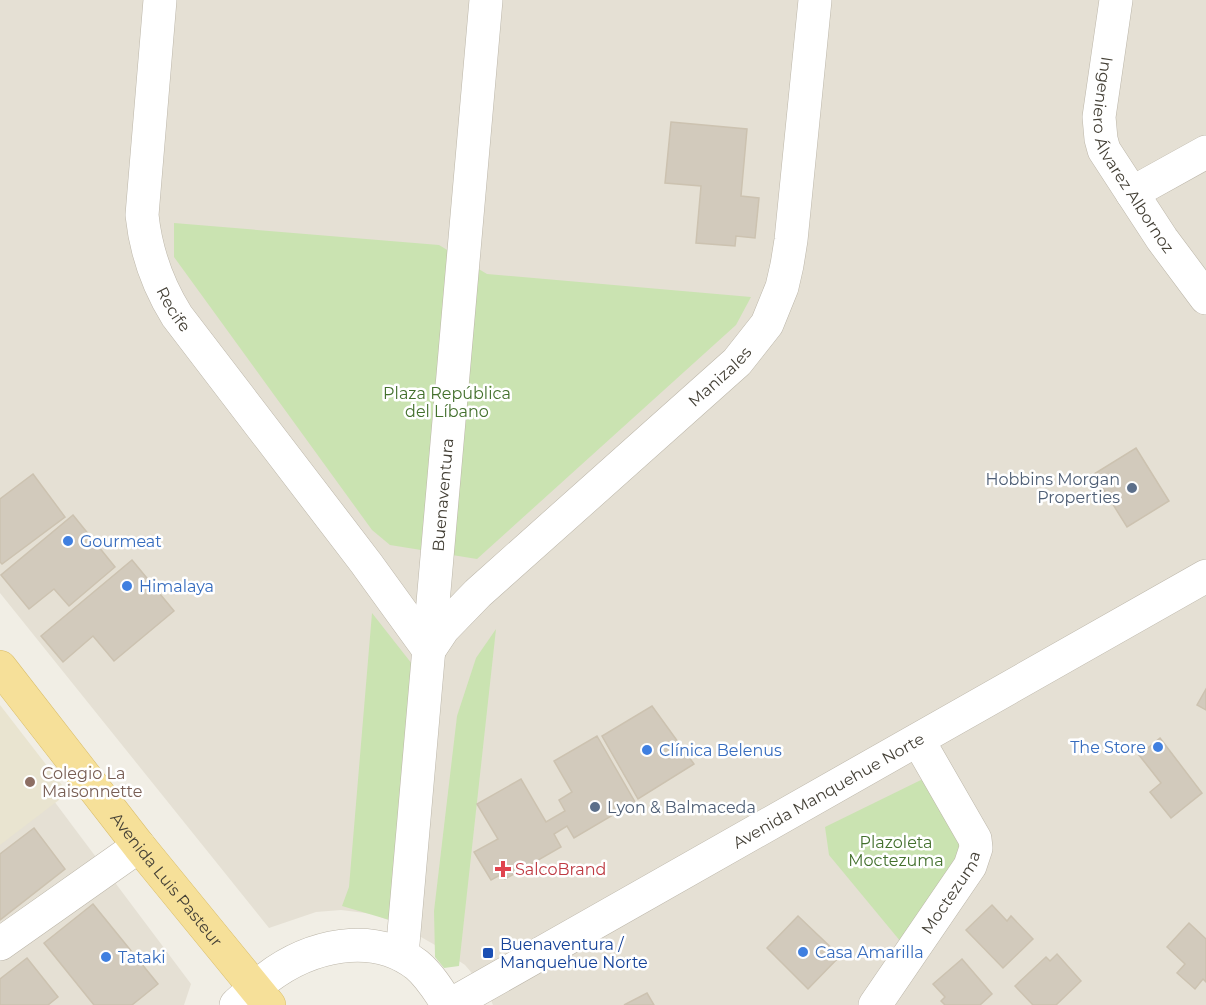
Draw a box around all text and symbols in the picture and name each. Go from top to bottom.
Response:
street label: Ingeniero Álvarez Albornoz [1090,55,1178,256]
street label: Recife [153,283,195,335]
street label: Manizales [684,343,755,410]
park label: Plaza República del Líbano [383,384,511,421]
street label: Buenaventura [428,437,457,552]
place label: Hobbins Morgan Properties [985,470,1120,507]
marker: Hobbins Morgan Properties [1125,481,1139,495]
place label: Gourmeat [80,532,162,551]
marker: Gourmeat [61,534,75,548]
place label: Himalaya [139,577,214,596]
marker: Himalaya [120,579,134,593]
street label: Avenida Manquehue Norte [729,729,927,852]
place label: The Store [1070,738,1146,757]
marker: The Store [1151,740,1165,754]
place label: Clínica Belenus [659,741,782,760]
marker: Clínica Belenus [640,743,654,757]
place label: Colegio La Maisonnette [42,764,142,801]
marker: Colegio La Maisonnette [23,775,37,789]
place label: Lyon & Balmaceda [607,798,756,817]
marker: Lyon & Balmaceda [588,800,602,814]
street label: Avenida Luis Pasteur [107,809,227,950]
park label: Plazoleta Moctezuma [848,833,944,870]
street label: Moctezuma [917,848,984,938]
place label: SalcoBrand [515,860,606,879]
marker: SalcoBrand [496,862,510,876]
place label: Buenaventura / Manquehue Norte [500,935,648,972]
place label: Casa Amarilla [815,943,924,962]
marker: Casa Amarilla [796,945,810,959]
marker: Buenaventura / Manquehue Norte [481,946,495,960]
place label: Tataki [118,948,166,967]
marker: Tataki [99,950,113,964]

